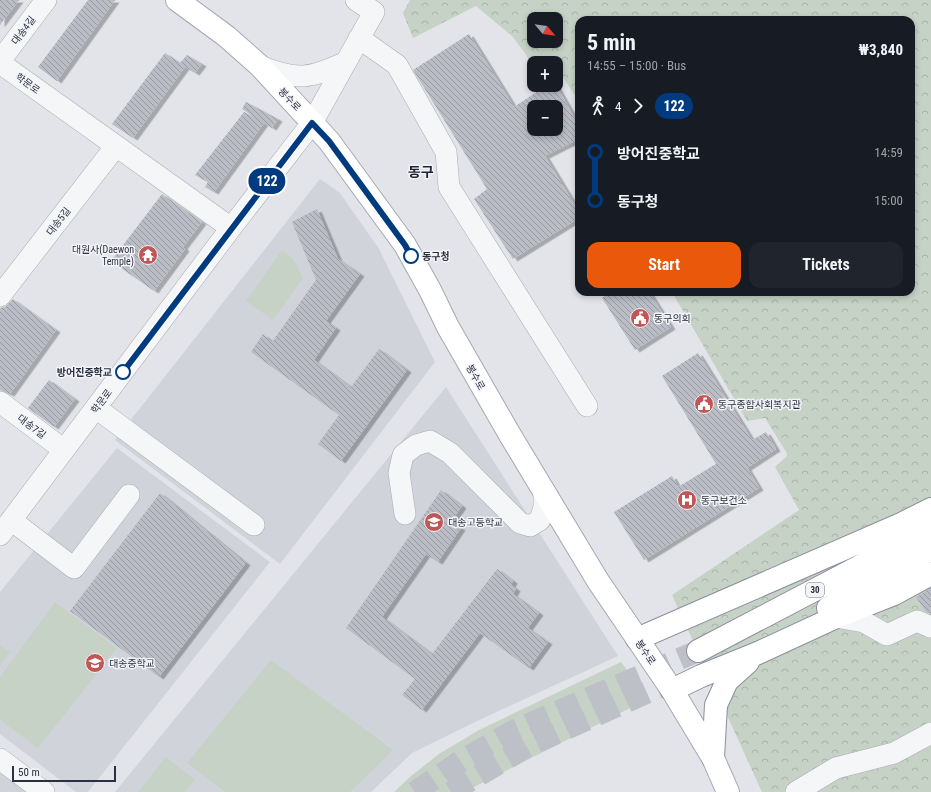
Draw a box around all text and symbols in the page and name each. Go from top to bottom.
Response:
north arrow [527,12,563,48]
map controls [527,12,563,136]
street label: 대송4길 [9,14,38,47]
text: 5 min [587,30,636,55]
text: ₩3,840 [858,41,903,59]
button: + [527,56,563,92]
text: 14:55 – 15:00 · Bus [587,58,686,73]
street label: 학문로 [13,71,42,96]
street label: 봉수로 [276,85,303,113]
icon: walk [587,95,609,117]
icon: forward [627,95,649,117]
text: 122 [663,98,685,114]
text: 4 [615,99,621,114]
button: − [527,100,563,136]
text: 방어진중학교 [617,145,700,163]
text: 14:59 [874,145,903,160]
district label: 동구 [408,164,434,180]
line badge: 122 [244,168,290,194]
text: 122 [256,173,278,189]
text: 동구청 [617,193,658,211]
text: 15:00 [874,193,903,208]
street label: 대송5길 [44,205,73,238]
button: Start [587,242,741,288]
button: Tickets [749,242,903,288]
place label: 대원사(Daewon Temple) [72,244,134,268]
temple icon: 대원사(Daewon Temple) [137,244,159,266]
marker: 동구청 [403,248,419,264]
place label: 동구청 [422,251,450,262]
public building icon: 동구의회 [629,307,651,329]
place label: 동구의회 [654,313,691,324]
street label: 봉수로 [464,363,487,392]
marker: 방어진중학교 [115,364,131,380]
place label: 방어진중학교 [57,366,112,378]
street label: 학문로 [89,387,114,416]
public building icon: 동구종합사회복지관 [693,393,715,415]
place label: 동구종합사회복지관 [718,399,802,410]
street label: 대송7길 [15,412,48,441]
hospital icon: 동구보건소 [676,489,698,511]
place label: 동구보건소 [701,495,747,506]
school or university icon: 대송고등학교 [423,511,445,533]
place label: 대송고등학교 [448,517,503,528]
road number: 30 [806,583,824,597]
street label: 봉수로 [633,638,658,667]
school or university icon: 대송중학교 [84,652,106,674]
place label: 대송중학교 [109,658,155,669]
scale bar [12,764,116,783]
text: 50 m [18,766,40,779]

